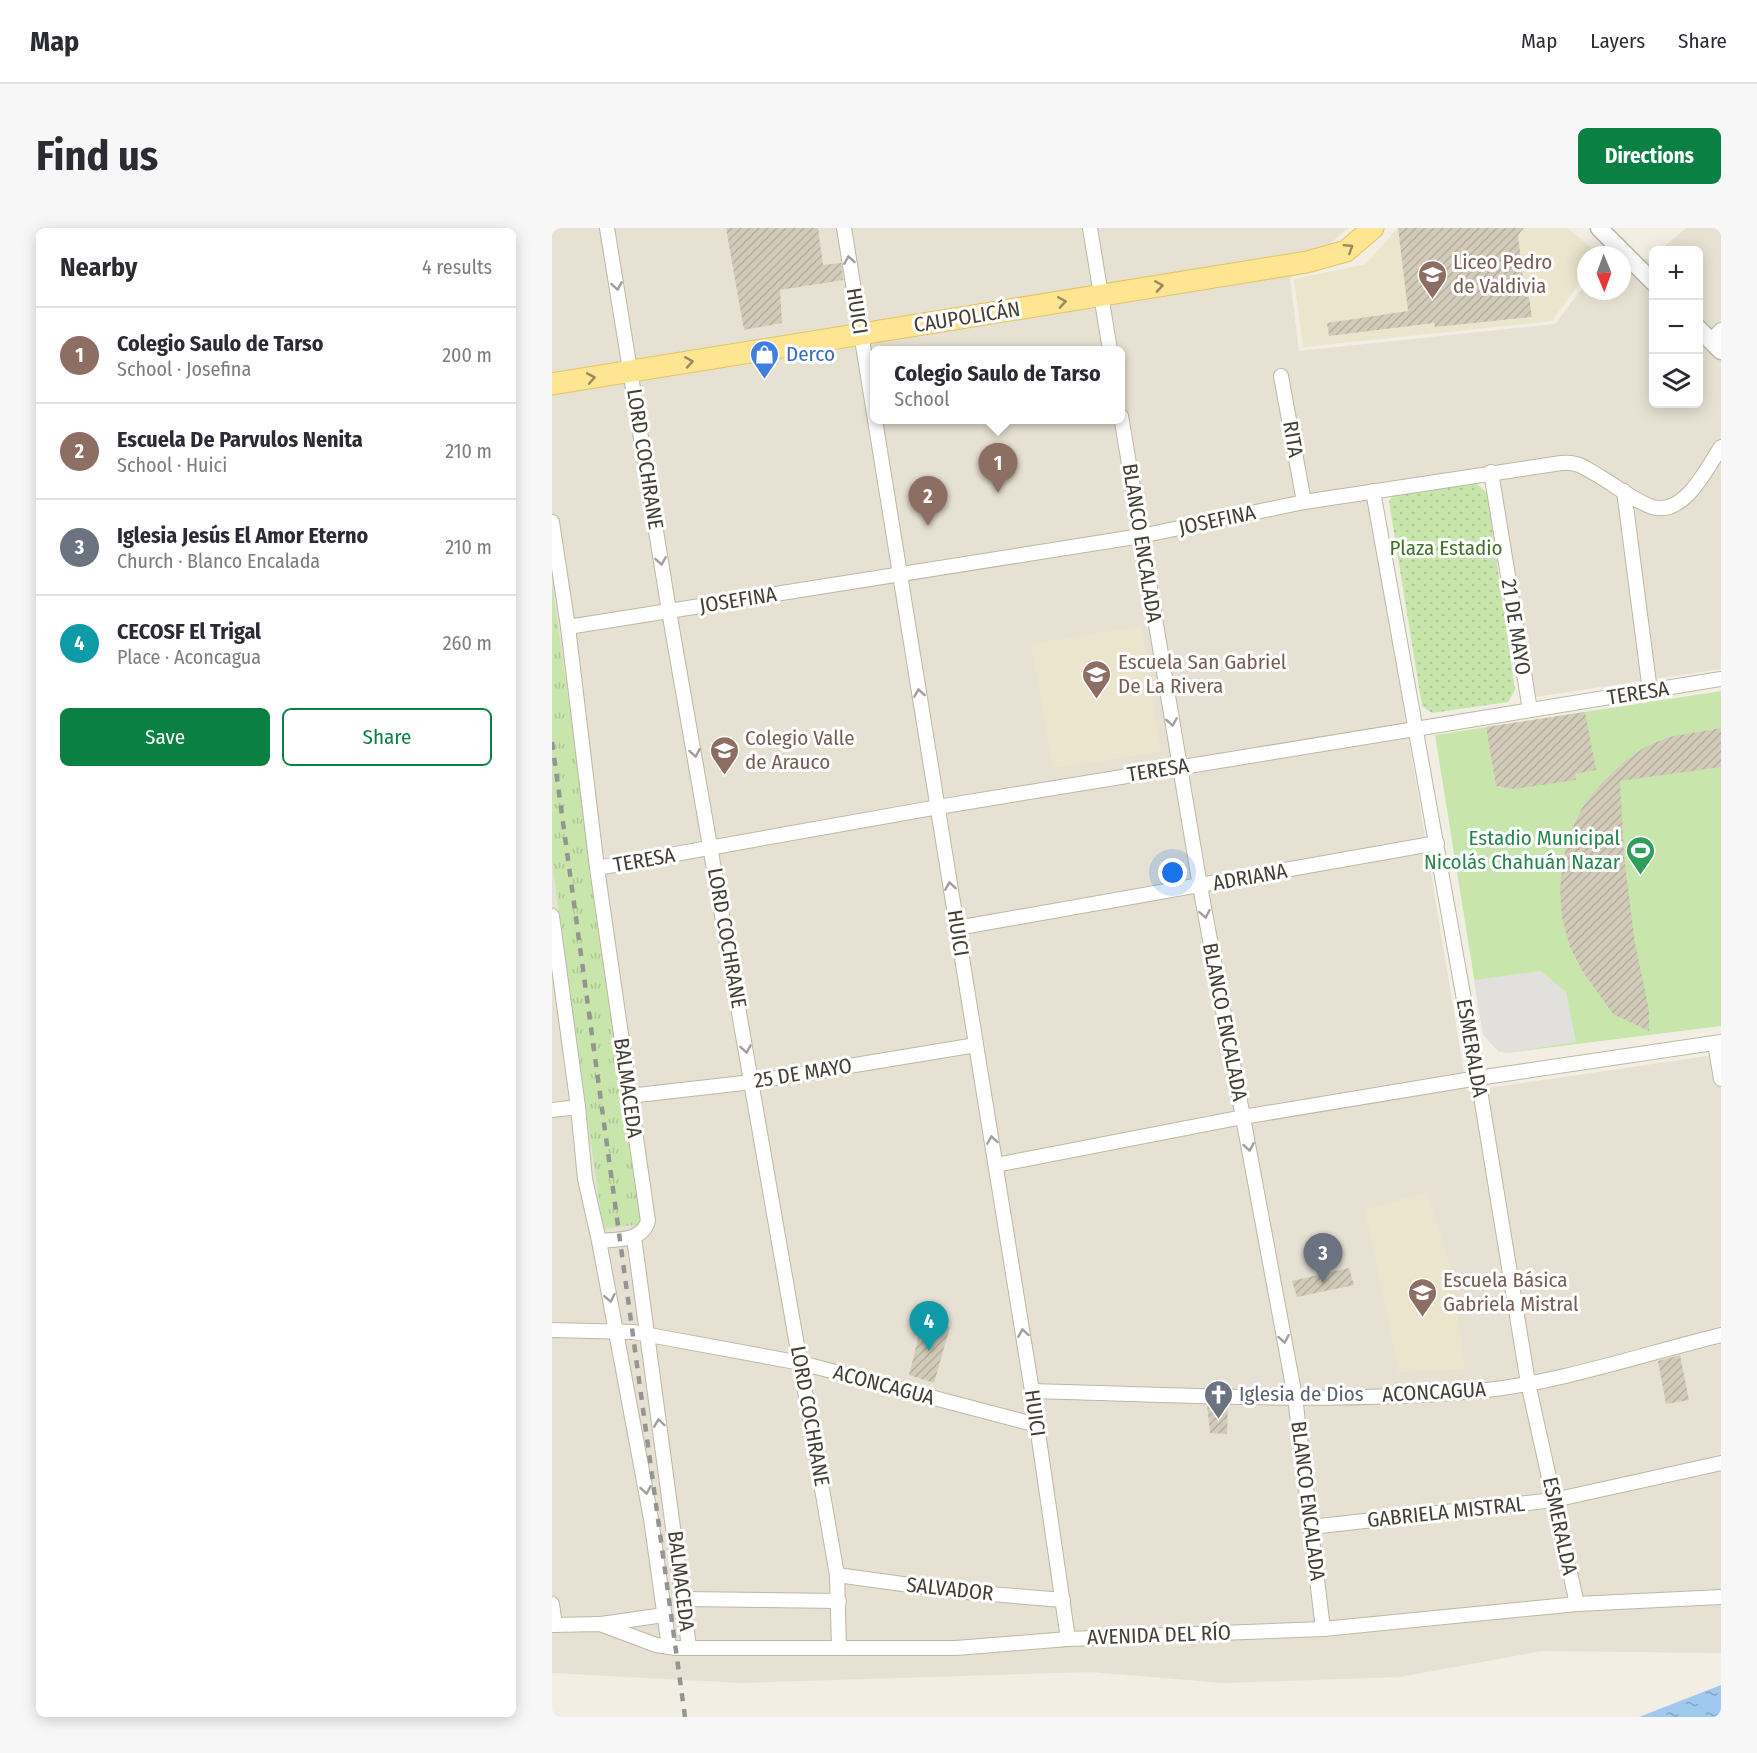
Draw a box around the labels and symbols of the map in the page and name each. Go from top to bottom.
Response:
one-way arrow [1343,244,1353,256]
north arrow [1577,246,1631,300]
place label: Liceo Pedro de Valdivia [1453,249,1552,299]
one-way arrow [843,256,856,266]
school or university icon: Liceo Pedro de Valdivia [1416,258,1448,300]
one-way arrow [610,280,623,290]
one-way arrow [1153,280,1163,293]
street label: HUICI [841,286,873,336]
street label: CAUPOLICÁN [912,296,1022,338]
one-way arrow [1057,296,1066,308]
shop icon: Derco [749,338,781,380]
place label: Derco [786,341,835,367]
one-way arrow [684,356,693,368]
one-way arrow [587,372,596,384]
street label: LORD COCHRANE [621,387,669,531]
street label: RITA [1277,419,1309,459]
pin: 1 [978,444,1018,493]
street label: BLANCO ENCALADA [1117,462,1167,624]
pin: 2 [908,476,947,526]
street label: JOSEFINA [1176,499,1258,541]
park label: Plaza Estadio [1389,535,1503,561]
one-way arrow [655,557,667,566]
street label: 21 DE MAYO [1496,577,1536,677]
street label: JOSEFINA [698,581,778,619]
place label: Escuela San Gabriel De La Rivera [1118,649,1287,699]
school or university icon: Escuela San Gabriel De La Rivera [1081,658,1113,700]
street label: TERESA [1605,675,1671,711]
one-way arrow [913,689,926,699]
one-way arrow [1165,717,1178,727]
place label: Colegio Valle de Arauco [745,725,855,775]
school or university icon: Colegio Valle de Arauco [708,734,740,776]
one-way arrow [688,748,701,758]
street label: TERESA [1125,752,1191,788]
place label: Estadio Municipal Nicolás Chahuán Nazar [1424,825,1621,875]
sports icon: Estadio Municipal Nicolás Chahuán Nazar [1625,834,1657,876]
street label: TERESA [611,842,677,878]
your location [1158,858,1187,887]
street label: ADRIANA [1211,858,1289,896]
street label: LORD COCHRANE [702,866,752,1010]
one-way arrow [945,881,957,890]
street label: HUICI [942,908,974,958]
one-way arrow [1198,909,1211,919]
street label: BLANCO ENCALADA [1197,941,1253,1103]
street label: ESMERALDA [1451,997,1493,1099]
street label: BALMACEDA [608,1036,648,1140]
one-way arrow [740,1044,752,1053]
street label: 25 DE MAYO [752,1052,854,1094]
one-way arrow [986,1136,998,1145]
one-way arrow [1242,1142,1255,1152]
pin: 3 [1304,1234,1342,1283]
place label: Escuela Básica Gabriela Mistral [1443,1267,1579,1317]
school or university icon: Escuela Básica Gabriela Mistral [1406,1276,1438,1318]
one-way arrow [603,1293,616,1303]
pin: 4 [910,1302,949,1351]
one-way arrow [1017,1328,1030,1338]
one-way arrow [1277,1333,1290,1343]
street label: LORD COCHRANE [785,1344,835,1488]
street label: ACONCAGUA [831,1359,937,1411]
street label: ACONCAGUA [1382,1376,1486,1408]
church icon: Iglesia de Dios [1202,1378,1234,1420]
place label: Iglesia de Dios [1239,1381,1364,1407]
street label: HUICI [1019,1388,1051,1438]
one-way arrow [654,1418,666,1427]
street label: BLANCO ENCALADA [1285,1420,1331,1582]
street label: ESMERALDA [1537,1475,1583,1577]
one-way arrow [639,1484,652,1494]
street label: GABRIELA MISTRAL [1366,1491,1527,1533]
street label: BALMACEDA [662,1529,700,1633]
street label: SALVADOR [905,1572,995,1607]
street label: AVENIDA DEL RÍO [1087,1619,1231,1651]

